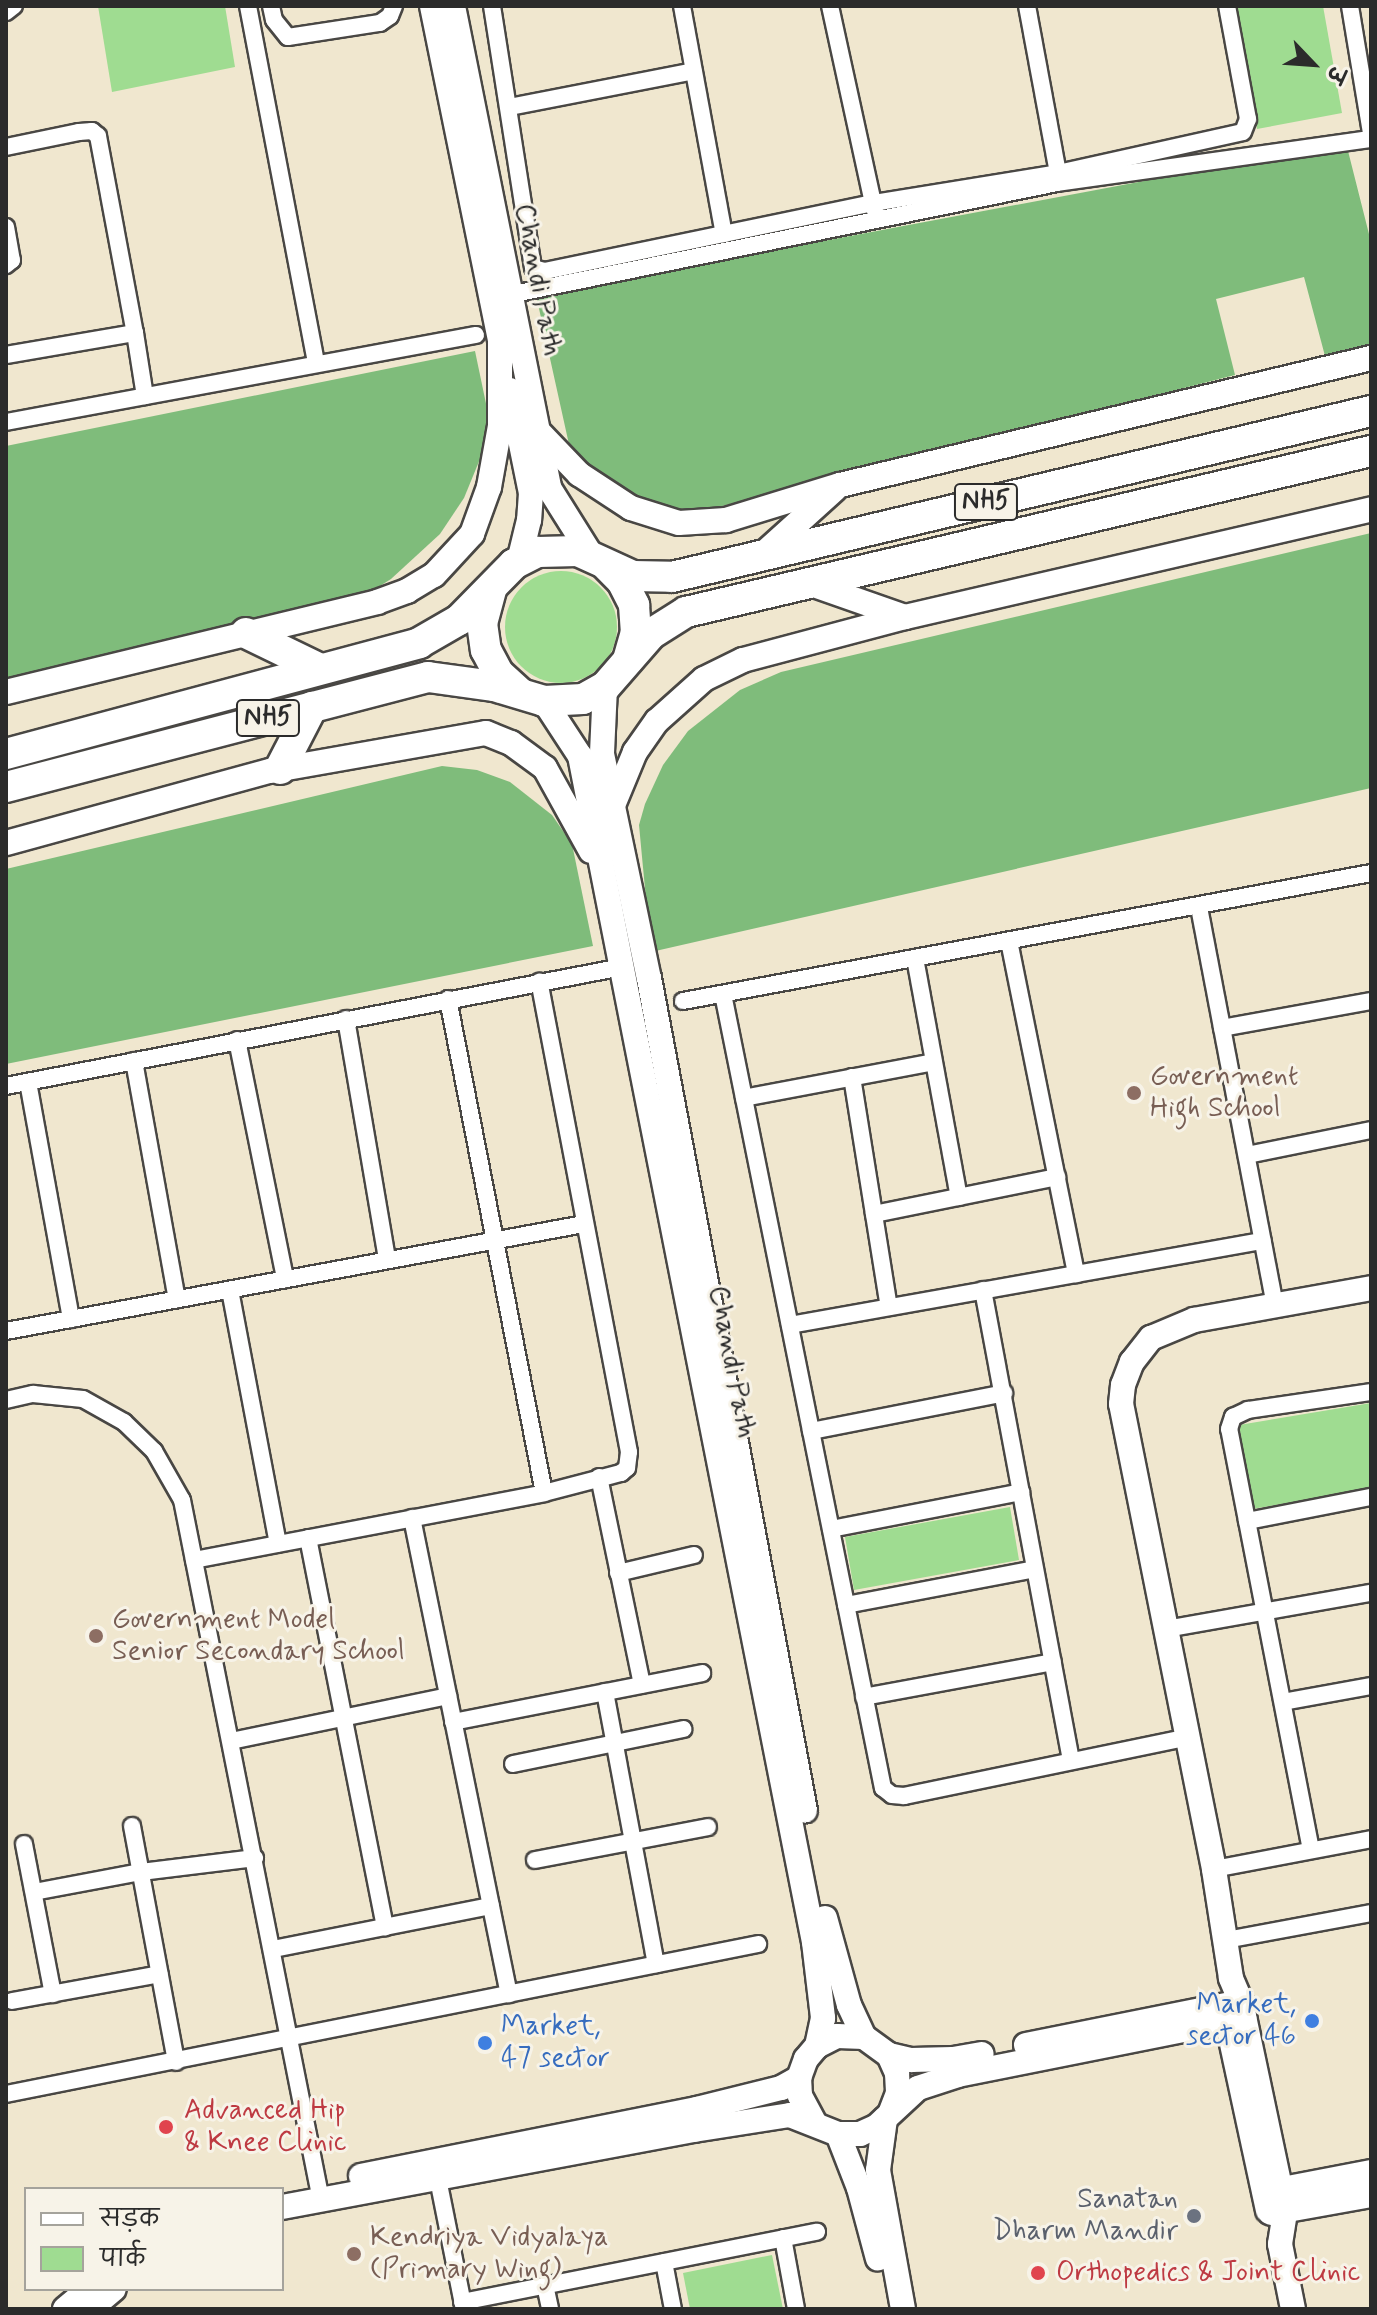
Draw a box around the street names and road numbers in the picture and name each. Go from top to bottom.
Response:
street label: Chandi Path [506,202,568,358]
road number: NH5 [952,480,1020,524]
road number: NH5 [234,696,302,740]
street label: Chandi Path [700,1284,762,1440]

